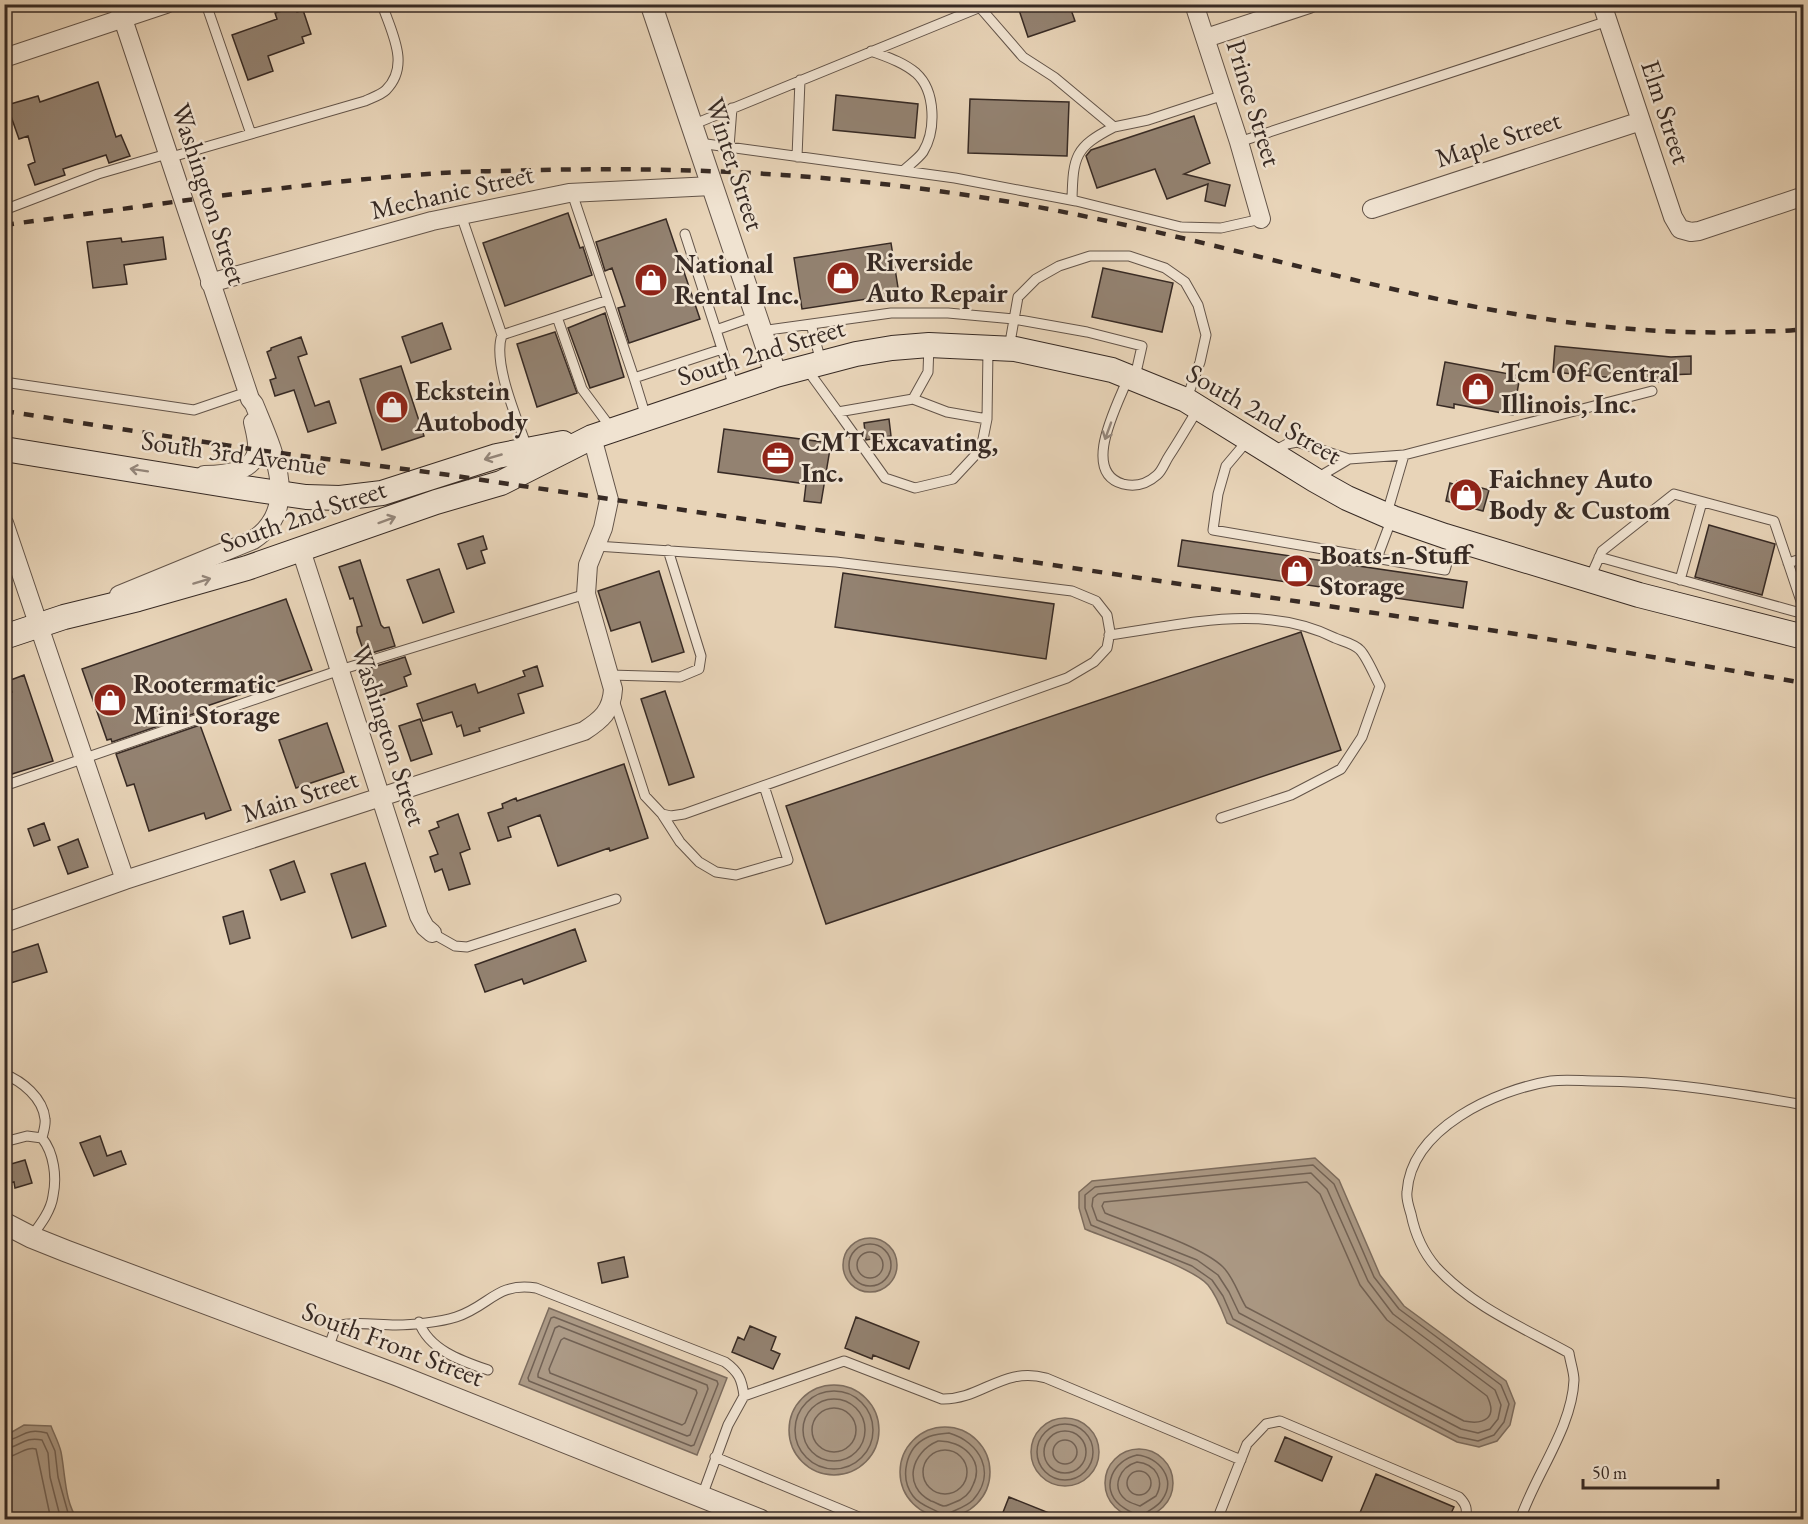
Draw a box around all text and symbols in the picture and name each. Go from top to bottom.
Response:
street label: Prince Street [1219,35,1290,171]
street label: Elm Street [1633,55,1700,169]
street label: Winter Street [698,93,774,235]
street label: Washington Street [164,99,255,290]
street label: Maple Street [1431,102,1566,175]
street label: Mechanic Street [367,156,537,227]
place label: Riverside Auto Repair [865,244,1008,310]
place label: National Rental Inc. [674,246,800,312]
shop icon: Riverside Auto Repair [825,260,861,296]
shop icon: National Rental Inc. [633,262,669,298]
street label: South 2nd Street [673,309,849,394]
street label: South 2nd Street [1180,355,1349,472]
place label: Tcm Of Central Illinois, Inc. [1501,355,1679,421]
shop icon: Tcm Of Central Illinois, Inc. [1460,371,1496,407]
place label: Eckstein Autobody [414,373,529,439]
shop icon: Eckstein Autobody [374,389,410,425]
one-way arrow [1102,421,1113,440]
street label: South 3rd Avenue [139,422,329,483]
place label: CMT Excavating, Inc. [801,424,998,490]
office icon: CMT Excavating, Inc. [760,440,796,476]
one-way arrow [484,452,503,463]
place label: Faichney Auto Body & Custom [1489,461,1671,527]
one-way arrow [129,465,149,476]
street label: South 2nd Street [215,471,391,560]
shop icon: Faichney Auto Body & Custom [1448,477,1484,513]
one-way arrow [377,513,396,524]
place label: Boats-n-Stuff Storage [1320,537,1474,603]
shop icon: Boats-n-Stuff Storage [1279,553,1315,589]
one-way arrow [192,575,211,586]
street label: Washington Street [344,640,435,831]
place label: Rootermatic Mini Storage [133,666,280,732]
shop icon: Rootermatic Mini Storage [92,682,128,718]
street label: Main Street [237,760,363,831]
street label: South Front Street [297,1293,489,1394]
scale bar [1583,1452,1718,1490]
text: 50 m [1592,1461,1627,1484]

